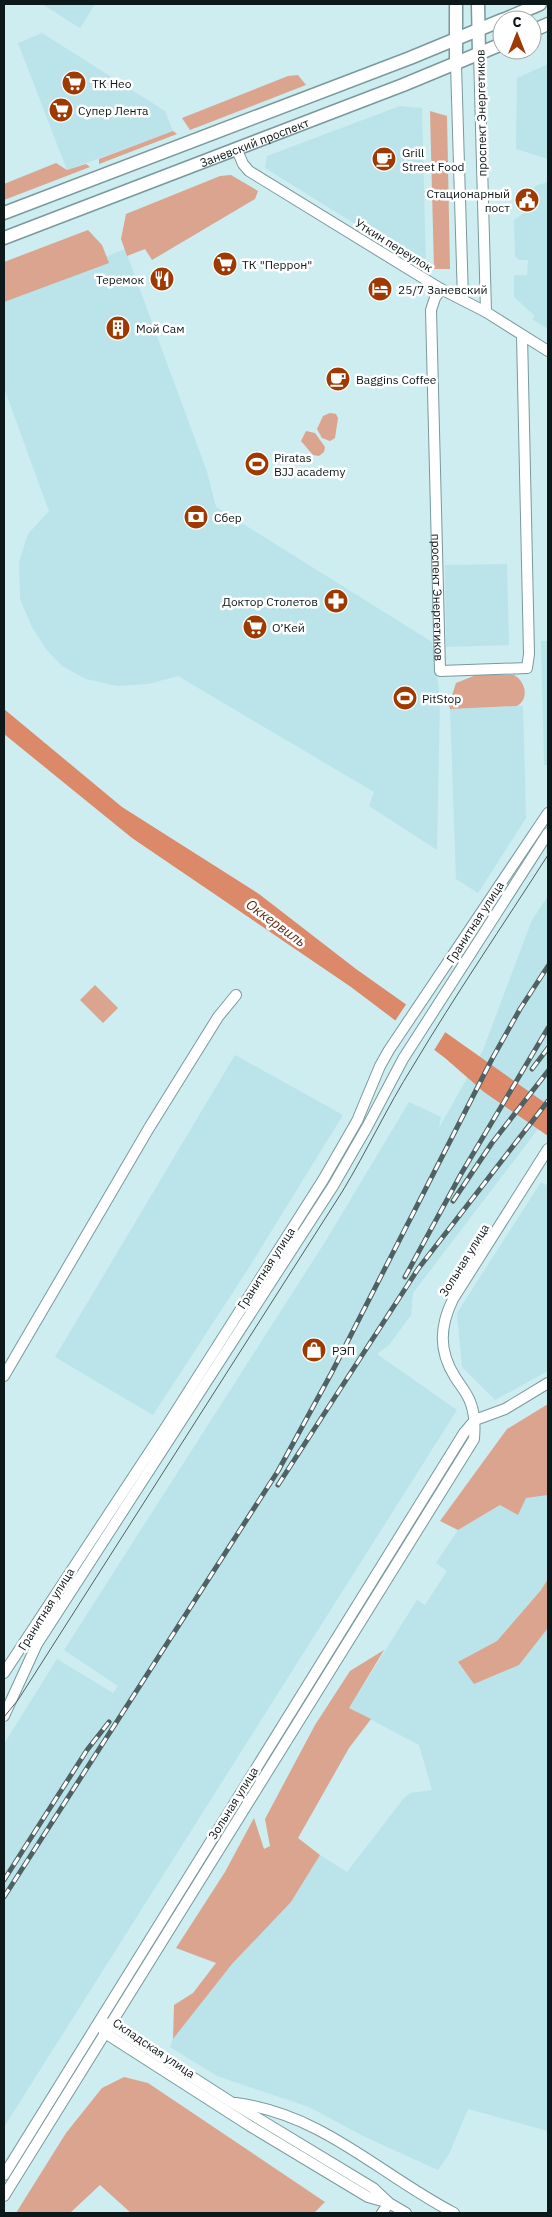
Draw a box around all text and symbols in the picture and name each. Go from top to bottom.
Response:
north arrow [492,10,542,60]
text: С [512,13,522,31]
street label: проспект Энергетиков [472,49,490,177]
supermarket icon: ТК Нео [61,70,87,96]
place label: ТК Нео [92,76,132,91]
supermarket icon: Супер Лента [48,97,74,123]
place label: Супер Лента [78,103,149,118]
street label: Заневский проспект [197,114,311,170]
place label: Grill Street Food [402,145,465,174]
cafe icon: Grill Street Food [371,146,397,172]
place label: Стационарный пост [426,186,510,215]
public building icon: Стационарный пост [514,187,540,213]
street label: Уткин переулок [352,215,436,275]
supermarket icon: ТК "Перрон" [212,251,238,277]
place label: ТК "Перрон" [242,257,312,272]
restaurant icon: Теремок [149,266,175,292]
place label: Теремок [96,272,144,287]
hotel icon: 25/7 Заневский [367,276,393,302]
place label: 25/7 Заневский [398,282,488,297]
building icon: Мой Сам [105,315,131,341]
place label: Мой Сам [136,321,185,336]
cafe icon: Baggins Coffee [325,366,351,392]
place label: Baggins Coffee [356,372,437,387]
place label: Piratas BJJ academy [274,450,345,479]
sports icon: Piratas BJJ academy [244,451,270,477]
bank icon: Сбер [183,504,209,530]
place label: Сбер [214,510,242,525]
street label: проспект Энергетиков [429,534,447,661]
pharmacy icon: Доктор Столетов [323,588,349,614]
place label: Доктор Столетов [222,594,318,609]
supermarket icon: О’Кей [242,614,268,640]
place label: О’Кей [272,620,305,635]
sports icon: PitStop [392,685,418,711]
place label: PitStop [422,691,461,706]
street label: Гранитная улица [443,878,507,966]
water label: Оккервиль [243,895,309,951]
street label: Зольная улица [436,1220,493,1299]
street label: Гранитная улица [234,1224,298,1312]
shop icon: РЭП [301,1337,327,1363]
place label: РЭП [332,1343,355,1358]
street label: Гранитная улица [15,1565,78,1653]
street label: Зольная улица [205,1763,262,1842]
street label: Складская улица [110,2015,199,2081]

